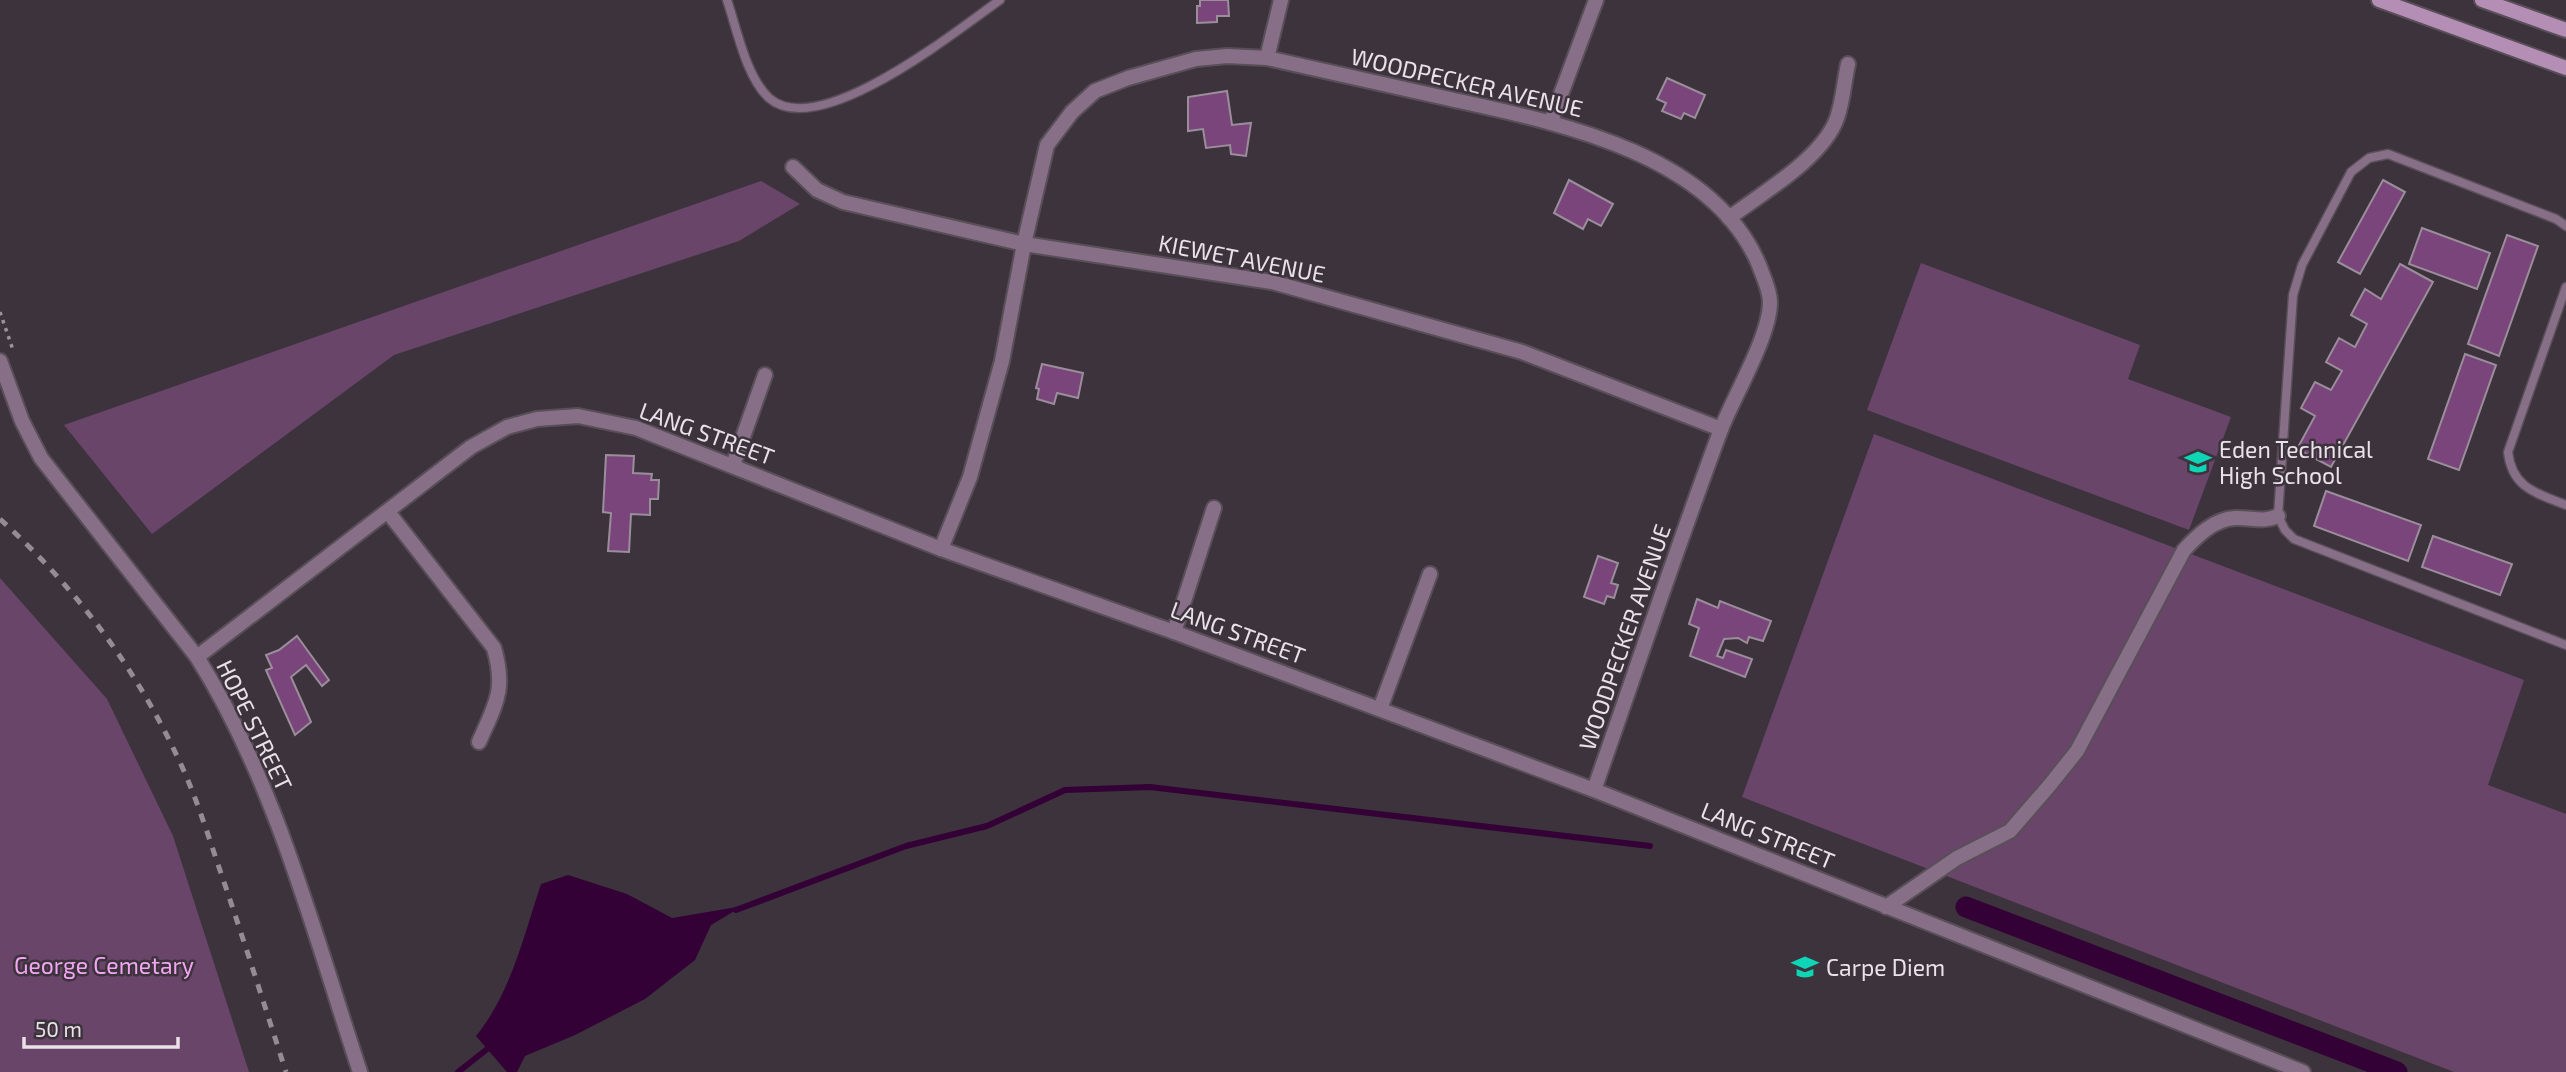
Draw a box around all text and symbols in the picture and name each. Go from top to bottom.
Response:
street label: WOODPECKER AVENUE [1348,42,1586,122]
street label: KIEWET AVENUE [1156,228,1328,288]
street label: LANG STREET [636,396,778,470]
place label: Eden Technical High School [2219,435,2373,489]
school or university icon: Eden Technical High School [2183,447,2213,477]
street label: WOODPECKER AVENUE [1572,520,1676,754]
street label: LANG STREET [1167,595,1309,669]
street label: HOPE STREET [211,655,299,795]
street label: LANG STREET [1697,796,1839,874]
park label: George Cemetary [14,951,194,979]
school or university icon: Carpe Diem [1790,952,1820,982]
place label: Carpe Diem [1826,953,1945,981]
scale bar [24,1006,178,1050]
text: 50 m [35,1016,82,1041]

